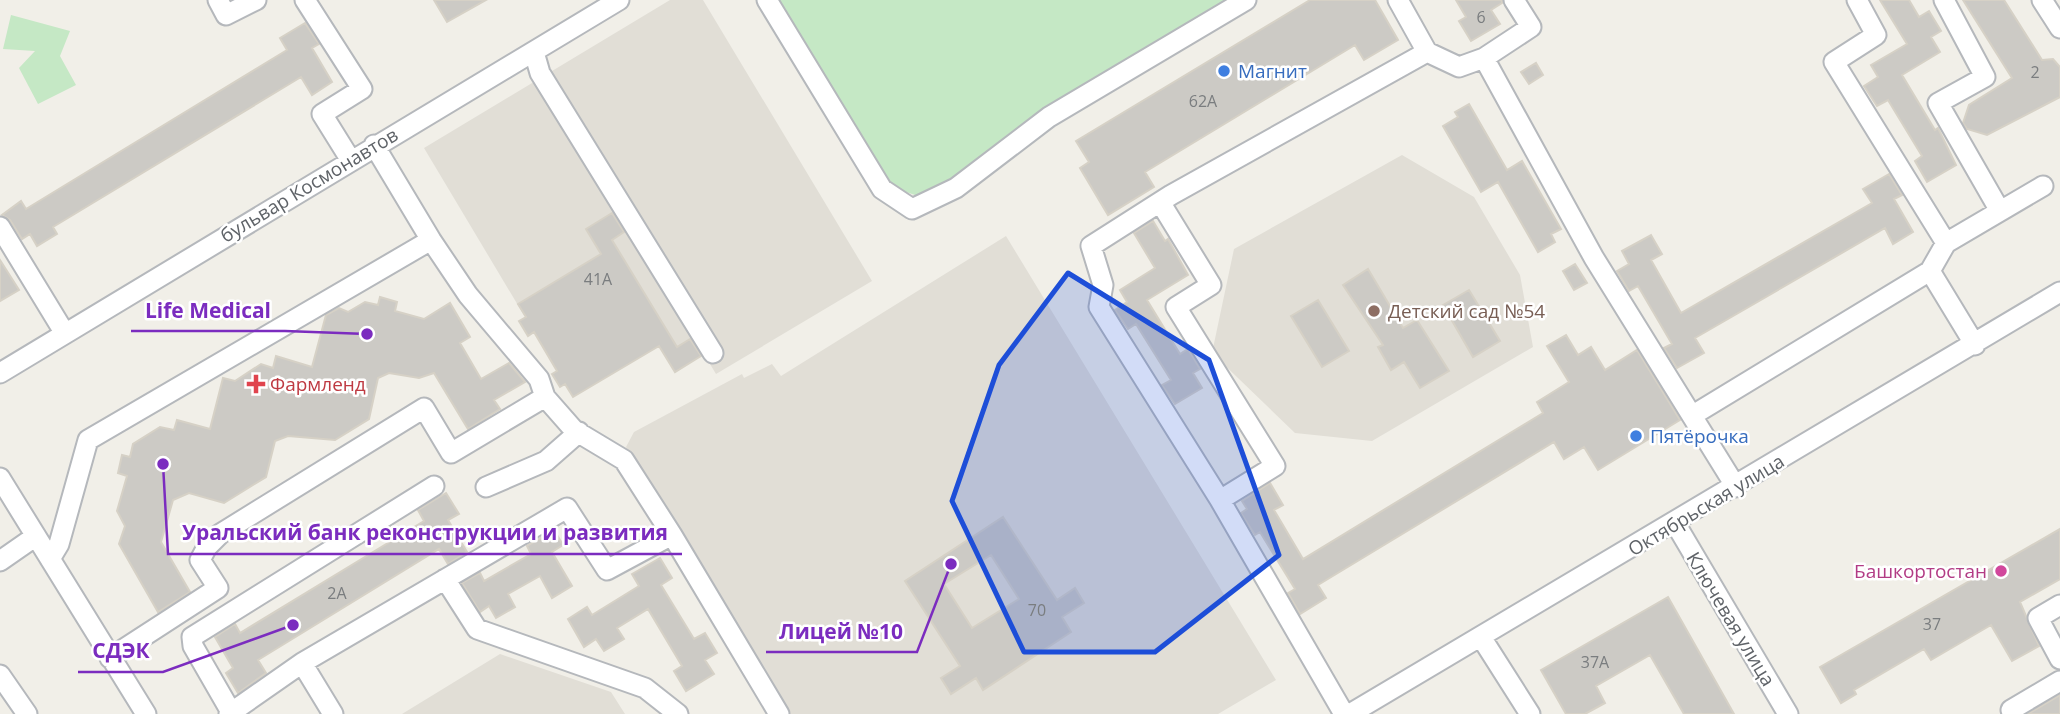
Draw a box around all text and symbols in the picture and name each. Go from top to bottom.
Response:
house number: 6 [1476,6,1486,28]
place label: Магнит [1238,58,1307,84]
house number: 2 [2030,61,2040,83]
marker: Магнит [1216,63,1232,79]
house number: 62А [1189,90,1218,112]
street label: бульвар Космонавтов [215,121,403,248]
house number: 41А [584,268,613,290]
callout: Life Medical [131,289,285,331]
text: Life Medical [145,296,271,324]
place label: Детский сад №54 [1388,298,1545,324]
marker: Детский сад №54 [1366,303,1382,319]
place label: Фармленд [270,371,366,397]
marker: Фармленд [248,376,264,392]
place label: Пятёрочка [1650,423,1749,449]
marker: Пятёрочка [1628,428,1644,444]
street label: Октябрьская улица [1623,448,1789,562]
callout: Уральский банк реконструкции и развития [168,512,682,554]
text: Уральский банк реконструкции и развития [182,518,668,546]
street label: Ключевая улица [1681,547,1781,691]
place label: Башкортостан [1854,558,1987,584]
marker: Башкортостан [1993,563,2009,579]
house number: 2А [327,582,348,604]
house number: 70 [1028,599,1046,621]
callout: Лицей №10 [766,610,917,652]
house number: 37 [1923,613,1941,635]
text: Лицей №10 [779,617,903,645]
callout: СДЭК [78,630,163,672]
text: СДЭК [92,636,151,664]
house number: 37А [1581,651,1610,673]

